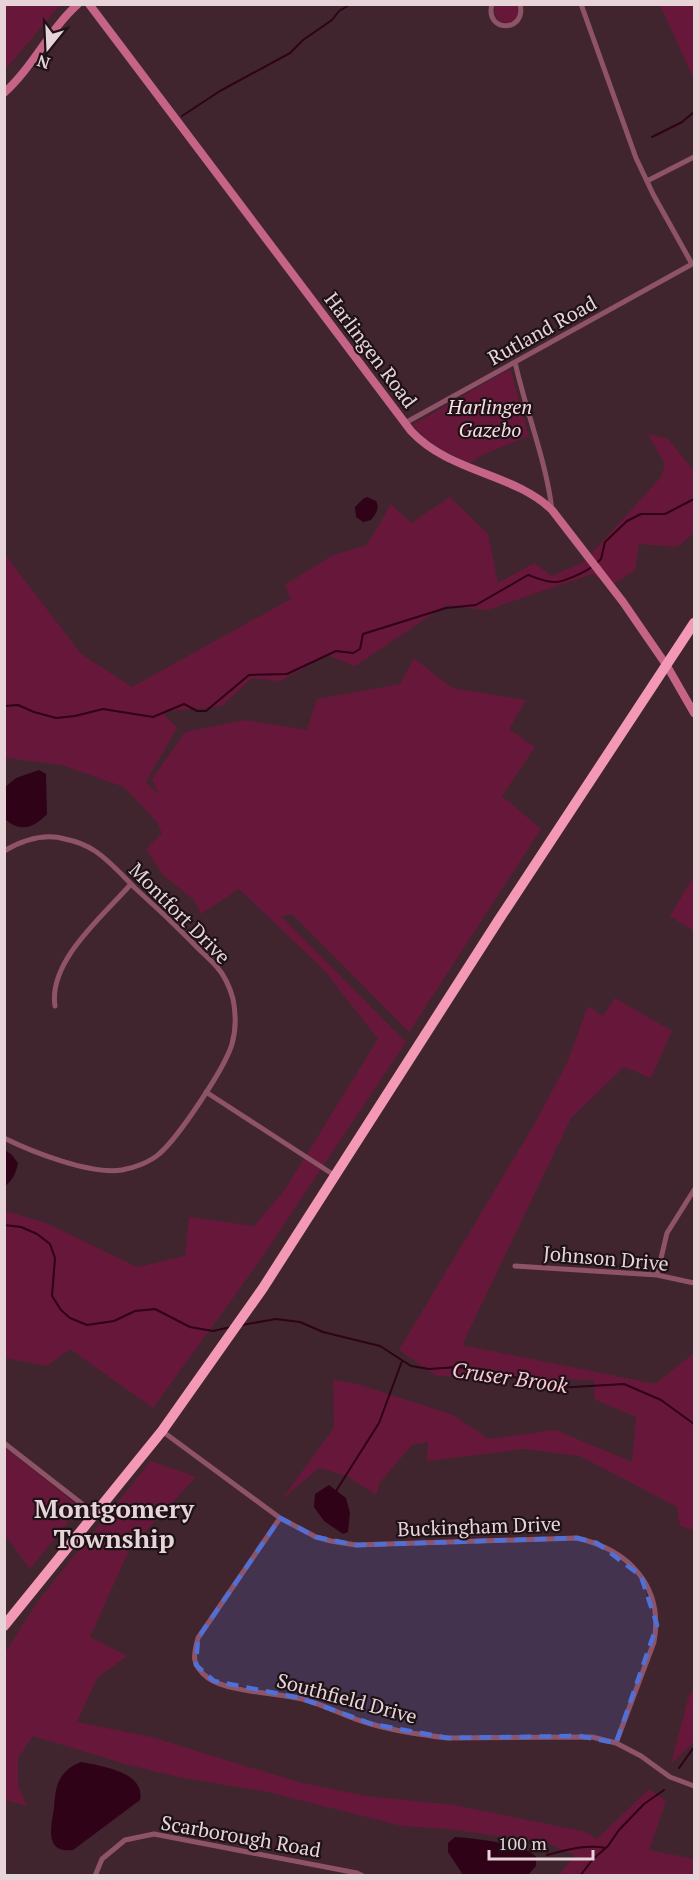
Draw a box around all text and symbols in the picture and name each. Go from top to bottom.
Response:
north arrow [18,18,78,78]
text: N [34,50,53,75]
street label: Harlingen Road [319,287,423,413]
street label: Rutland Road [483,289,601,371]
park label: Harlingen Gazebo [447,393,532,443]
street label: Montfort Drive [123,856,237,970]
street label: Johnson Drive [542,1239,670,1277]
water label: Cruser Brook [450,1355,571,1399]
district label: Montgomery Township [34,1491,195,1555]
street label: Buckingham Drive [397,1510,561,1542]
street label: Southfield Drive [274,1666,420,1730]
street label: Scarborough Road [159,1809,323,1863]
scale bar [489,1823,592,1861]
text: 100 m [498,1831,547,1855]

